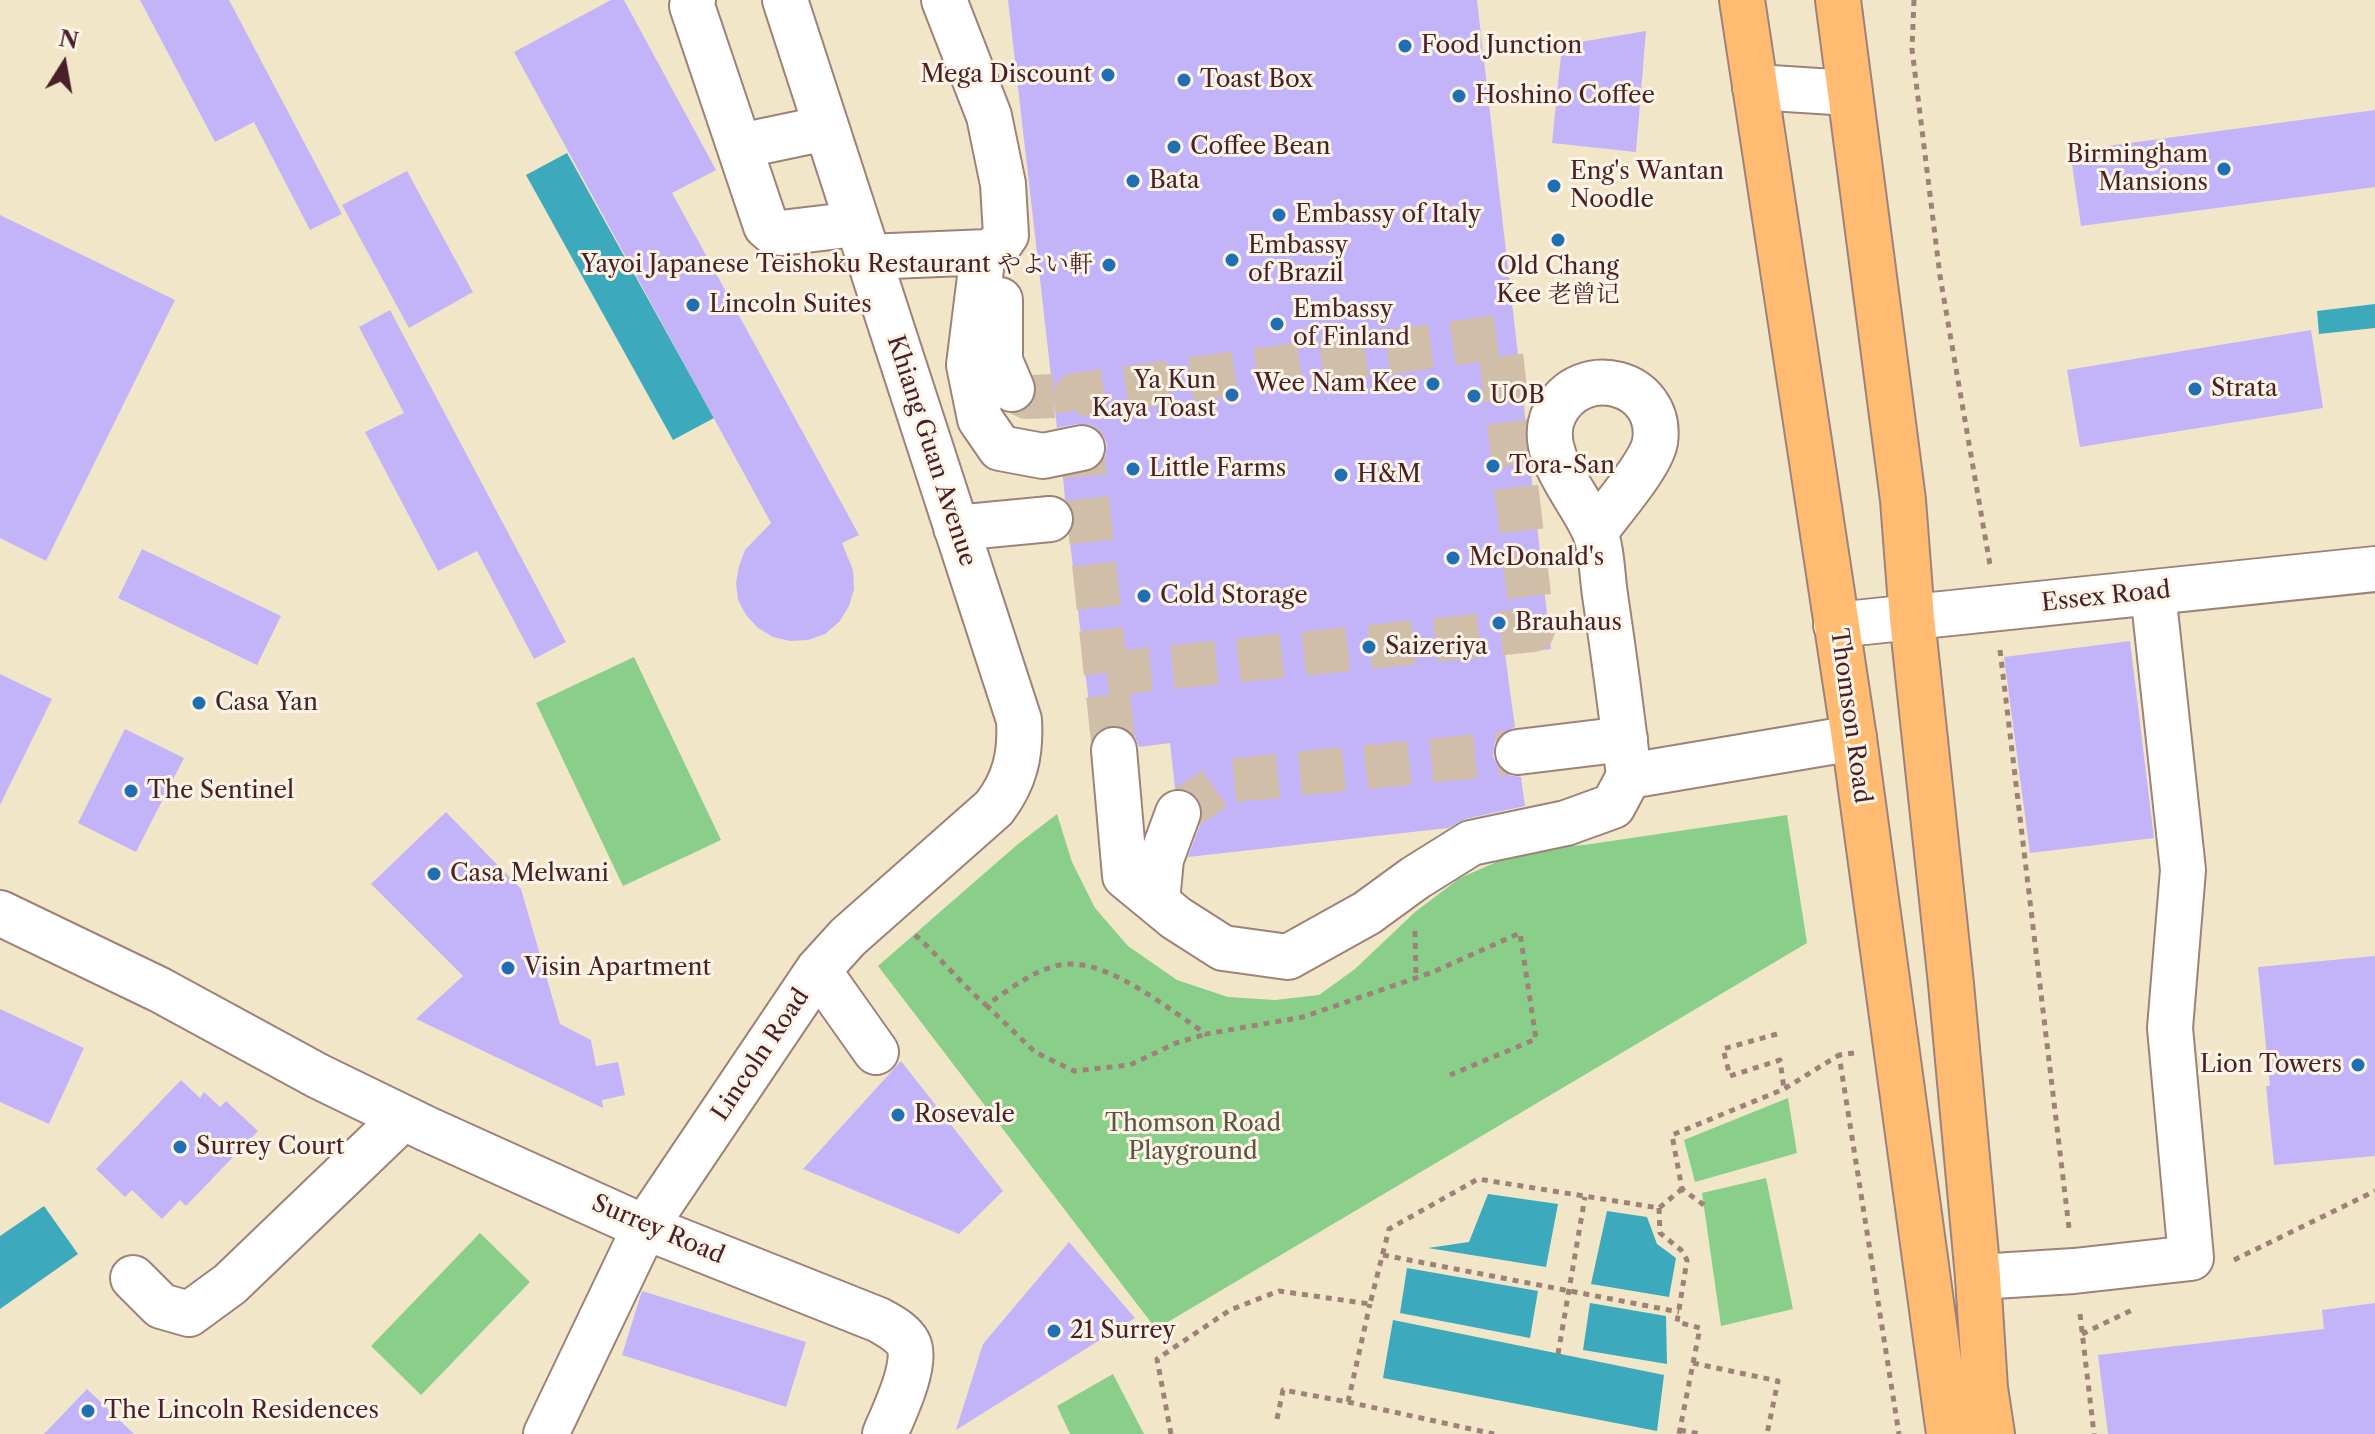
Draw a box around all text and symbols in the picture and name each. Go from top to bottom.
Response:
north arrow [24,24,104,104]
text: N [57,25,81,55]
place label: Food Junction [1421,32,1582,60]
marker: Food Junction [1396,37,1414,55]
place label: Mega Discount [920,61,1092,89]
marker: Mega Discount [1099,66,1117,84]
place label: Toast Box [1200,66,1313,94]
marker: Toast Box [1175,71,1193,89]
place label: Hoshino Coffee [1475,82,1655,110]
marker: Hoshino Coffee [1450,87,1468,105]
place label: Coffee Bean [1190,133,1331,161]
marker: Coffee Bean [1165,138,1183,156]
place label: Birmingham Mansions [2067,141,2208,197]
place label: Eng's Wantan Noodle [1570,158,1724,214]
marker: Birmingham Mansions [2215,160,2233,178]
place label: Bata [1149,167,1200,195]
marker: Bata [1124,172,1142,190]
marker: Eng's Wantan Noodle [1545,177,1563,195]
place label: Embassy of Italy [1295,201,1481,229]
marker: Embassy of Italy [1270,206,1288,224]
marker: Old Chang Kee 老曾记 [1549,231,1567,249]
place label: Embassy of Brazil [1248,232,1348,288]
place label: Yayoi Japanese Teishoku Restaurant やよい軒 [581,251,1093,279]
marker: Embassy of Brazil [1223,251,1241,269]
place label: Old Chang Kee 老曾记 [1496,253,1620,309]
marker: Yayoi Japanese Teishoku Restaurant やよい軒 [1100,256,1118,274]
place label: Lincoln Suites [709,291,872,319]
marker: Lincoln Suites [684,296,702,314]
place label: Embassy of Finland [1293,296,1410,352]
marker: Embassy of Finland [1268,315,1286,333]
street label: Khiang Guan Avenue [880,332,982,570]
place label: Ya Kun Kaya Toast [1092,367,1216,423]
place label: Wee Nam Kee [1254,370,1417,398]
marker: Wee Nam Kee [1424,375,1442,393]
place label: Strata [2211,375,2278,403]
marker: Strata [2186,380,2204,398]
place label: UOB [1490,382,1545,410]
marker: Ya Kun Kaya Toast [1223,386,1241,404]
marker: UOB [1465,387,1483,405]
place label: Tora-San [1509,452,1615,480]
place label: Little Farms [1149,455,1286,483]
marker: Tora-San [1484,457,1502,475]
marker: Little Farms [1124,460,1142,478]
place label: H&M [1357,461,1421,489]
marker: H&M [1332,466,1350,484]
place label: McDonald's [1469,544,1604,572]
marker: McDonald's [1444,549,1462,567]
street label: Essex Road [2040,576,2172,618]
place label: Cold Storage [1160,582,1308,610]
marker: Cold Storage [1135,587,1153,605]
place label: Brauhaus [1515,609,1622,637]
marker: Brauhaus [1490,614,1508,632]
street label: Thomson Road [1823,627,1877,805]
place label: Saizeriya [1385,633,1488,661]
marker: Saizeriya [1360,638,1378,656]
place label: Casa Yan [215,689,318,717]
marker: Casa Yan [190,694,208,712]
place label: The Sentinel [147,777,294,805]
marker: The Sentinel [122,782,140,800]
place label: Casa Melwani [450,860,609,888]
marker: Casa Melwani [425,865,443,883]
place label: Visin Apartment [524,954,711,982]
marker: Visin Apartment [499,959,517,977]
street label: Lincoln Road [706,983,816,1127]
place label: Lion Towers [2200,1051,2342,1079]
marker: Lion Towers [2349,1056,2367,1074]
place label: Rosevale [914,1101,1015,1129]
marker: Rosevale [889,1106,907,1124]
park label: Thomson Road Playground [1105,1110,1281,1166]
place label: Surrey Court [196,1133,344,1161]
marker: Surrey Court [171,1138,189,1156]
street label: Surrey Road [587,1189,729,1271]
place label: 21 Surrey [1070,1317,1176,1345]
marker: 21 Surrey [1045,1322,1063,1340]
place label: The Lincoln Residences [104,1397,379,1425]
marker: The Lincoln Residences [79,1402,97,1420]

